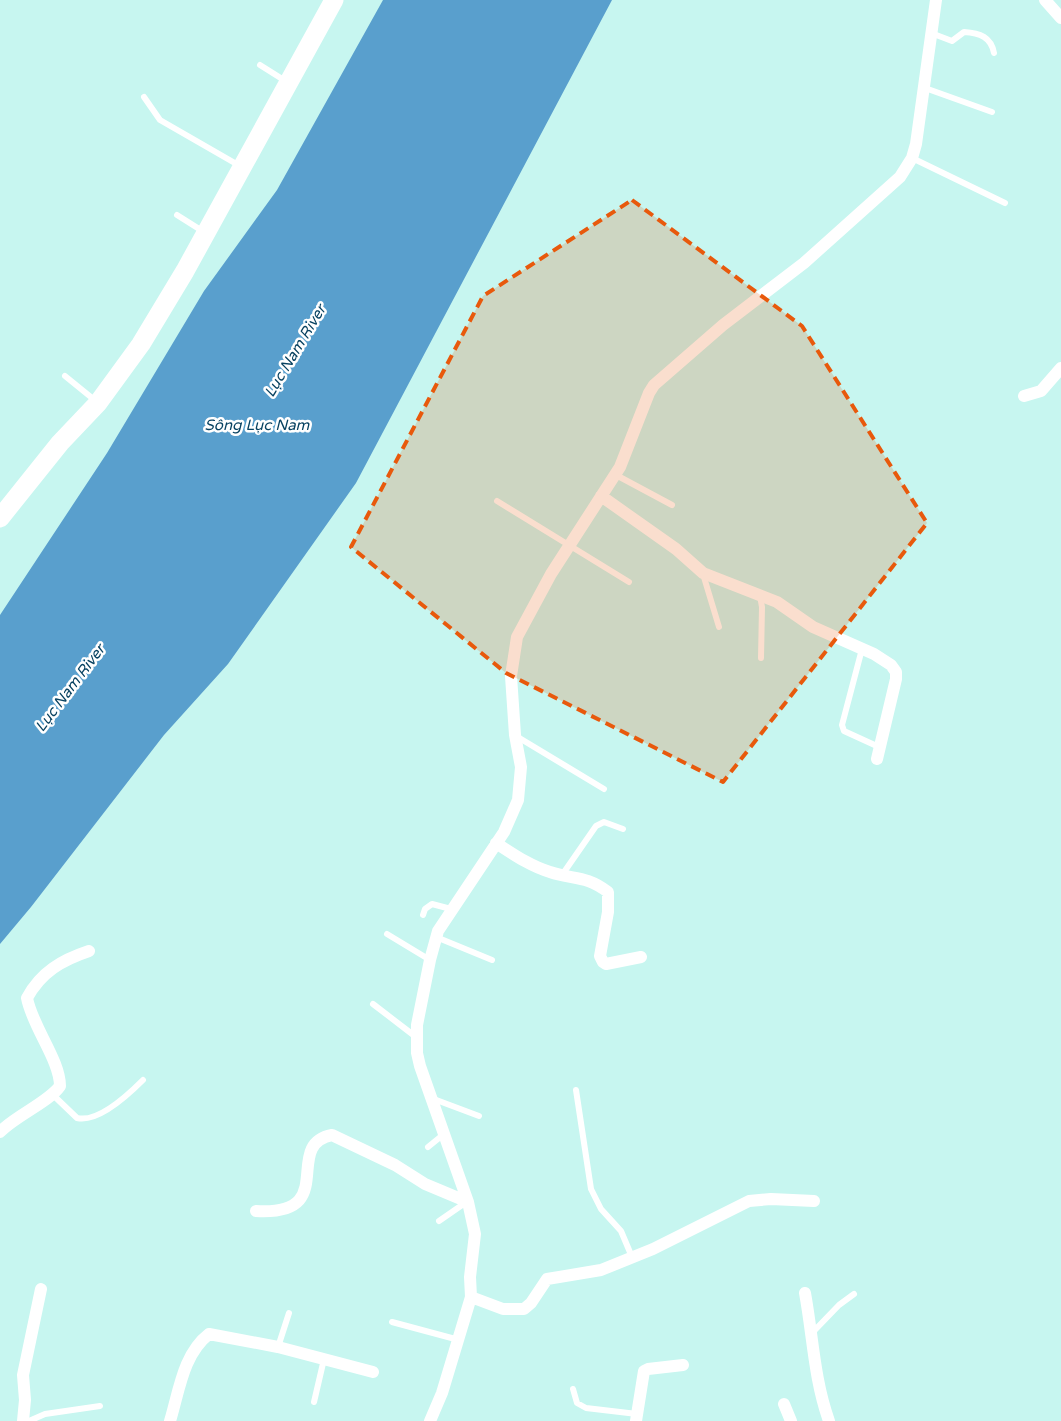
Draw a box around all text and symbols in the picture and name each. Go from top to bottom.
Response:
water label: Lục Nam River [260,300,331,400]
water label: Sông Lục Nam [205,416,311,434]
water label: Lục Nam River [31,639,110,735]

